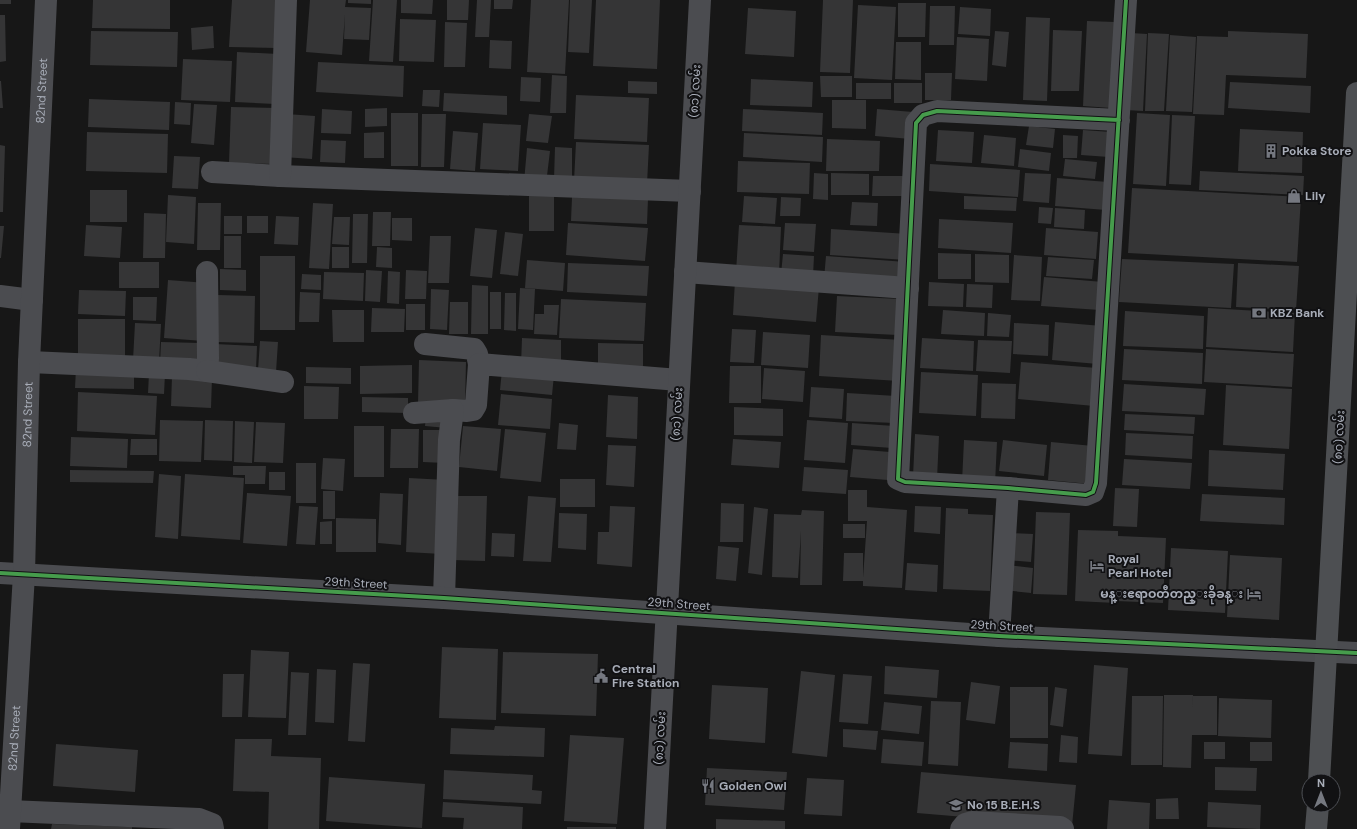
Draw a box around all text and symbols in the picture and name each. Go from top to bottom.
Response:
street label: 82nd Street [32,57,51,124]
street label: (၈၁) လမ်း [685,64,704,118]
building icon: Pokka Store [1263,143,1279,159]
place label: Pokka Store [1282,143,1352,159]
shop icon: Lily [1286,188,1302,204]
place label: Lily [1305,188,1326,204]
bank icon: KBZ Bank [1251,305,1267,321]
place label: KBZ Bank [1270,305,1324,321]
street label: 82nd Street [19,381,37,448]
street label: (၈၁) လမ်း [667,387,686,441]
street label: (၈၀) လမ်း [1329,410,1348,464]
place label: Royal Pearl Hotel [1108,551,1171,581]
hotel icon: Royal Pearl Hotel [1089,558,1105,574]
street label: 29th Street [324,573,388,593]
place label: မန္းဧရာဝတီတည္းခိုခန္း [1100,585,1243,605]
hotel icon: မန္းဧရာဝတီတည္းခိုခန္း [1246,586,1262,602]
street label: 29th Street [647,594,711,614]
street label: 29th Street [970,616,1034,636]
place label: Central Fire Station [612,661,679,691]
public building icon: Central Fire Station [593,668,609,684]
street label: 82nd Street [4,705,24,771]
street label: (၈၁) လမ်း [650,711,669,765]
north arrow [1301,773,1341,813]
text: N [1317,776,1325,790]
restaurant icon: Golden Owl [700,778,716,794]
place label: Golden Owl [719,778,787,794]
school or university icon: No 15 B.E.H.S [948,797,964,813]
place label: No 15 B.E.H.S [967,797,1040,813]

